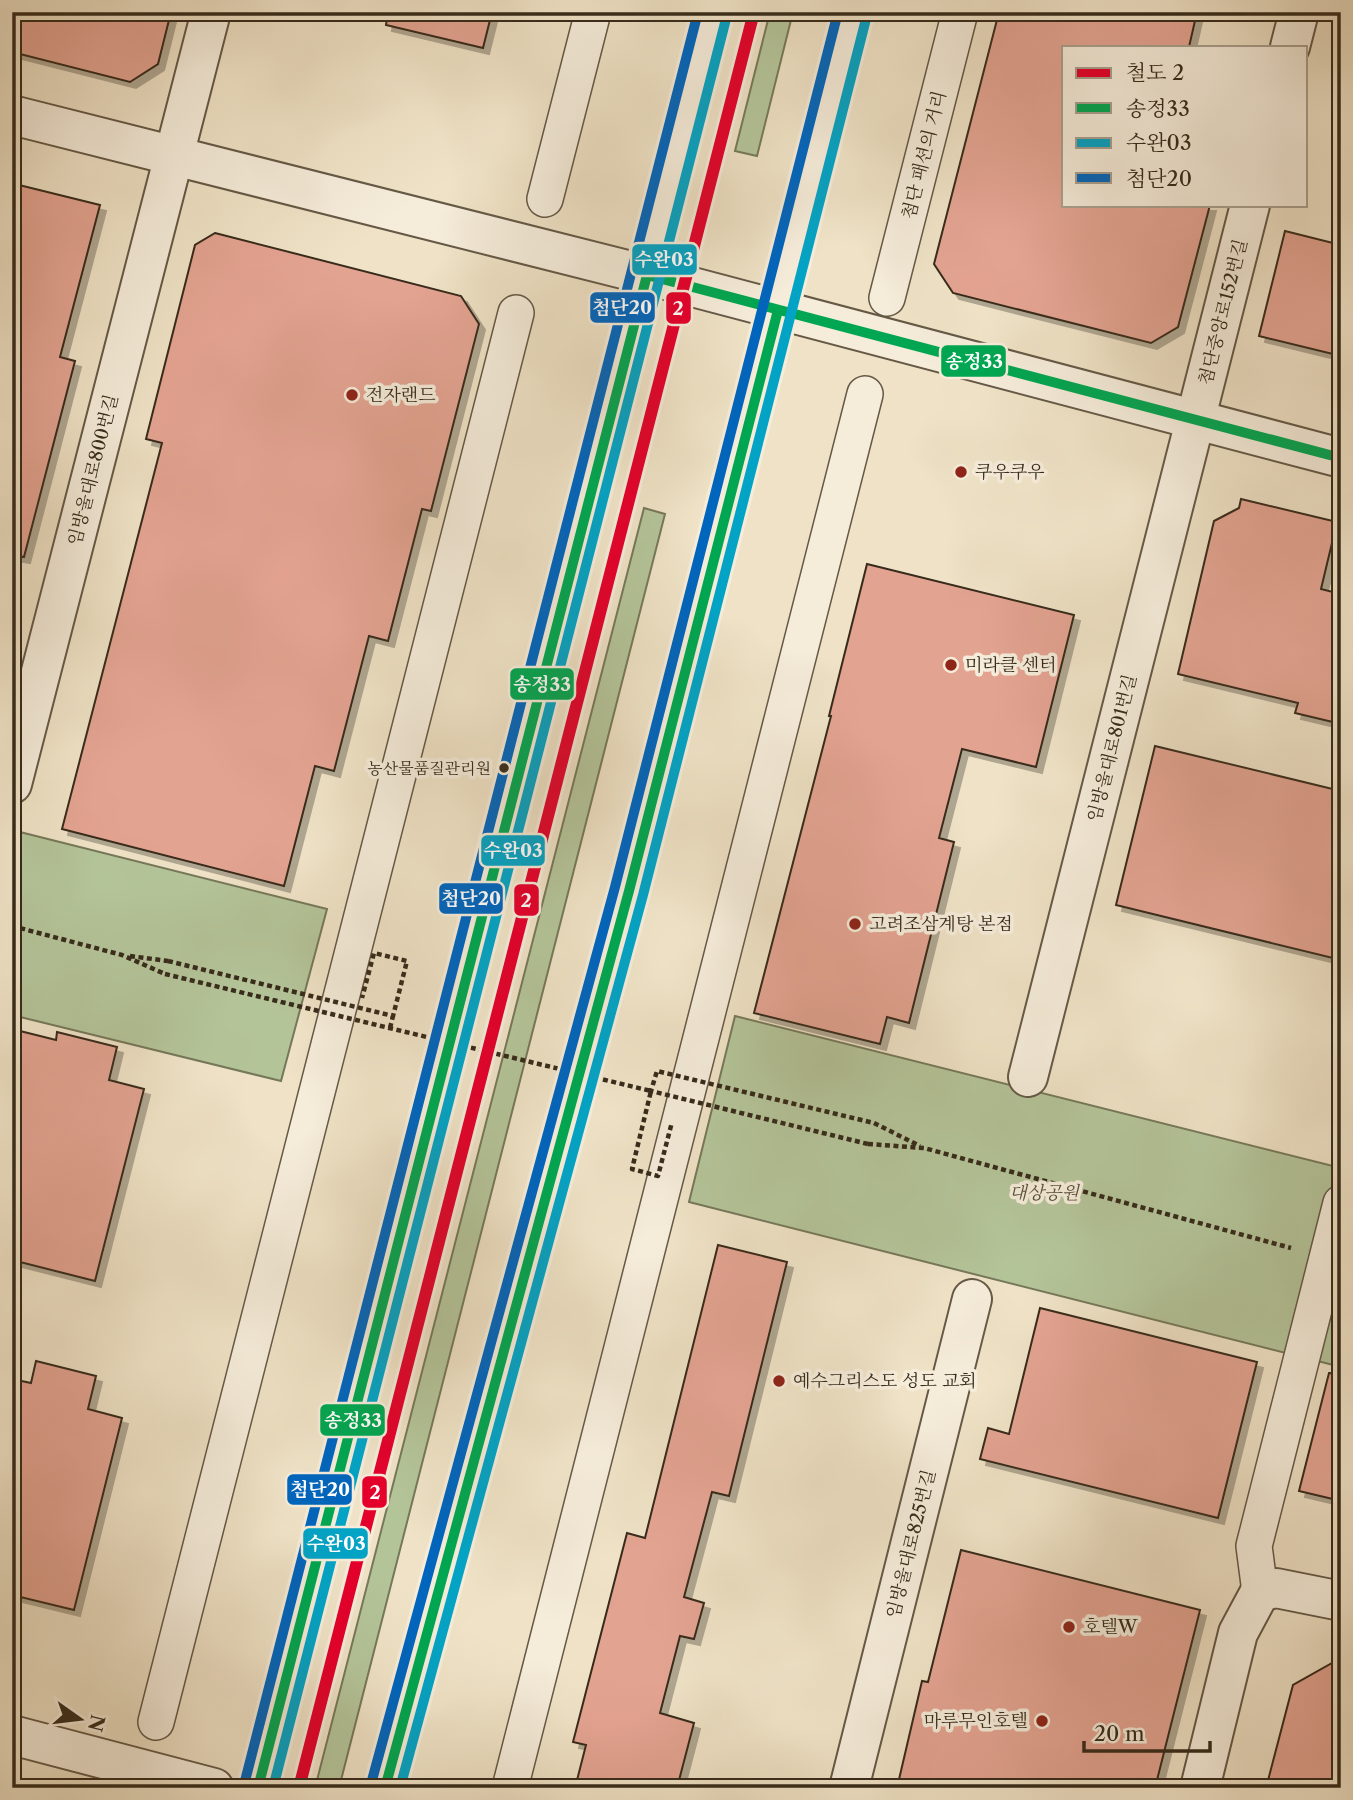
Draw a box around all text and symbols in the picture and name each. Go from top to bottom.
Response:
legend [1062,46,1308,206]
text: 철도 2 [1126,60,1184,85]
street label: 첨단 패션의 거리 [897,89,951,221]
text: 송정33 [1126,96,1190,121]
text: 수완03 [1126,130,1191,155]
text: 첨단20 [1126,166,1192,191]
street label: 첨단중앙로152번길 [1194,237,1252,387]
line badge: 수완03 [631,243,698,276]
text: 수완03 [634,248,694,271]
line badge: 첨단20 [589,291,656,324]
line badge: 2 [665,291,692,325]
text: 첨단20 [592,296,652,319]
text: 2 [672,297,684,320]
line badge: 송정33 [940,344,1007,378]
text: 송정33 [945,350,1003,373]
place label: 전자랜드 [366,384,436,406]
marker: 전자랜드 [344,387,360,403]
street label: 임방울대로800번길 [64,392,122,548]
place label: 쿠우쿠우 [975,461,1045,483]
marker: 쿠우쿠우 [953,464,969,480]
place label: 미라클 센터 [965,654,1057,676]
marker: 미라클 센터 [943,657,959,673]
line badge: 송정33 [509,667,575,701]
street label: 임방울대로801번길 [1083,672,1141,824]
text: 송정33 [513,673,571,696]
place label: 농산물품질관리원 [367,758,491,778]
marker: 농산물품질관리원 [497,761,511,775]
line badge: 수완03 [480,834,546,867]
text: 수완03 [483,839,543,862]
line badge: 첨단20 [438,882,504,915]
line badge: 2 [513,883,540,917]
text: 첨단20 [441,887,501,910]
text: 2 [520,889,532,912]
place label: 고려조삼계탕 본점 [869,913,1013,935]
marker: 고려조삼계탕 본점 [847,916,863,932]
park label: 대상공원 [1009,1182,1080,1204]
place label: 예수그리스도 성도 교회 [793,1370,976,1392]
marker: 예수그리스도 성도 교회 [771,1373,787,1389]
line badge: 송정33 [319,1403,386,1437]
text: 송정33 [324,1409,382,1432]
street label: 임방울대로825번길 [882,1467,940,1621]
line badge: 첨단20 [286,1473,353,1506]
line badge: 2 [361,1475,388,1509]
text: 첨단20 [290,1478,350,1501]
text: 2 [369,1481,381,1504]
line badge: 수완03 [302,1527,369,1560]
text: 수완03 [306,1532,366,1555]
place label: 호텔W [1083,1616,1139,1638]
marker: 호텔W [1061,1619,1077,1635]
north arrow [46,1685,116,1755]
scale bar [1084,1709,1210,1753]
place label: 마루무인호텔 [924,1710,1028,1732]
text: N [83,1712,109,1734]
marker: 마루무인호텔 [1034,1713,1050,1729]
text: 20 m [1094,1721,1145,1746]

